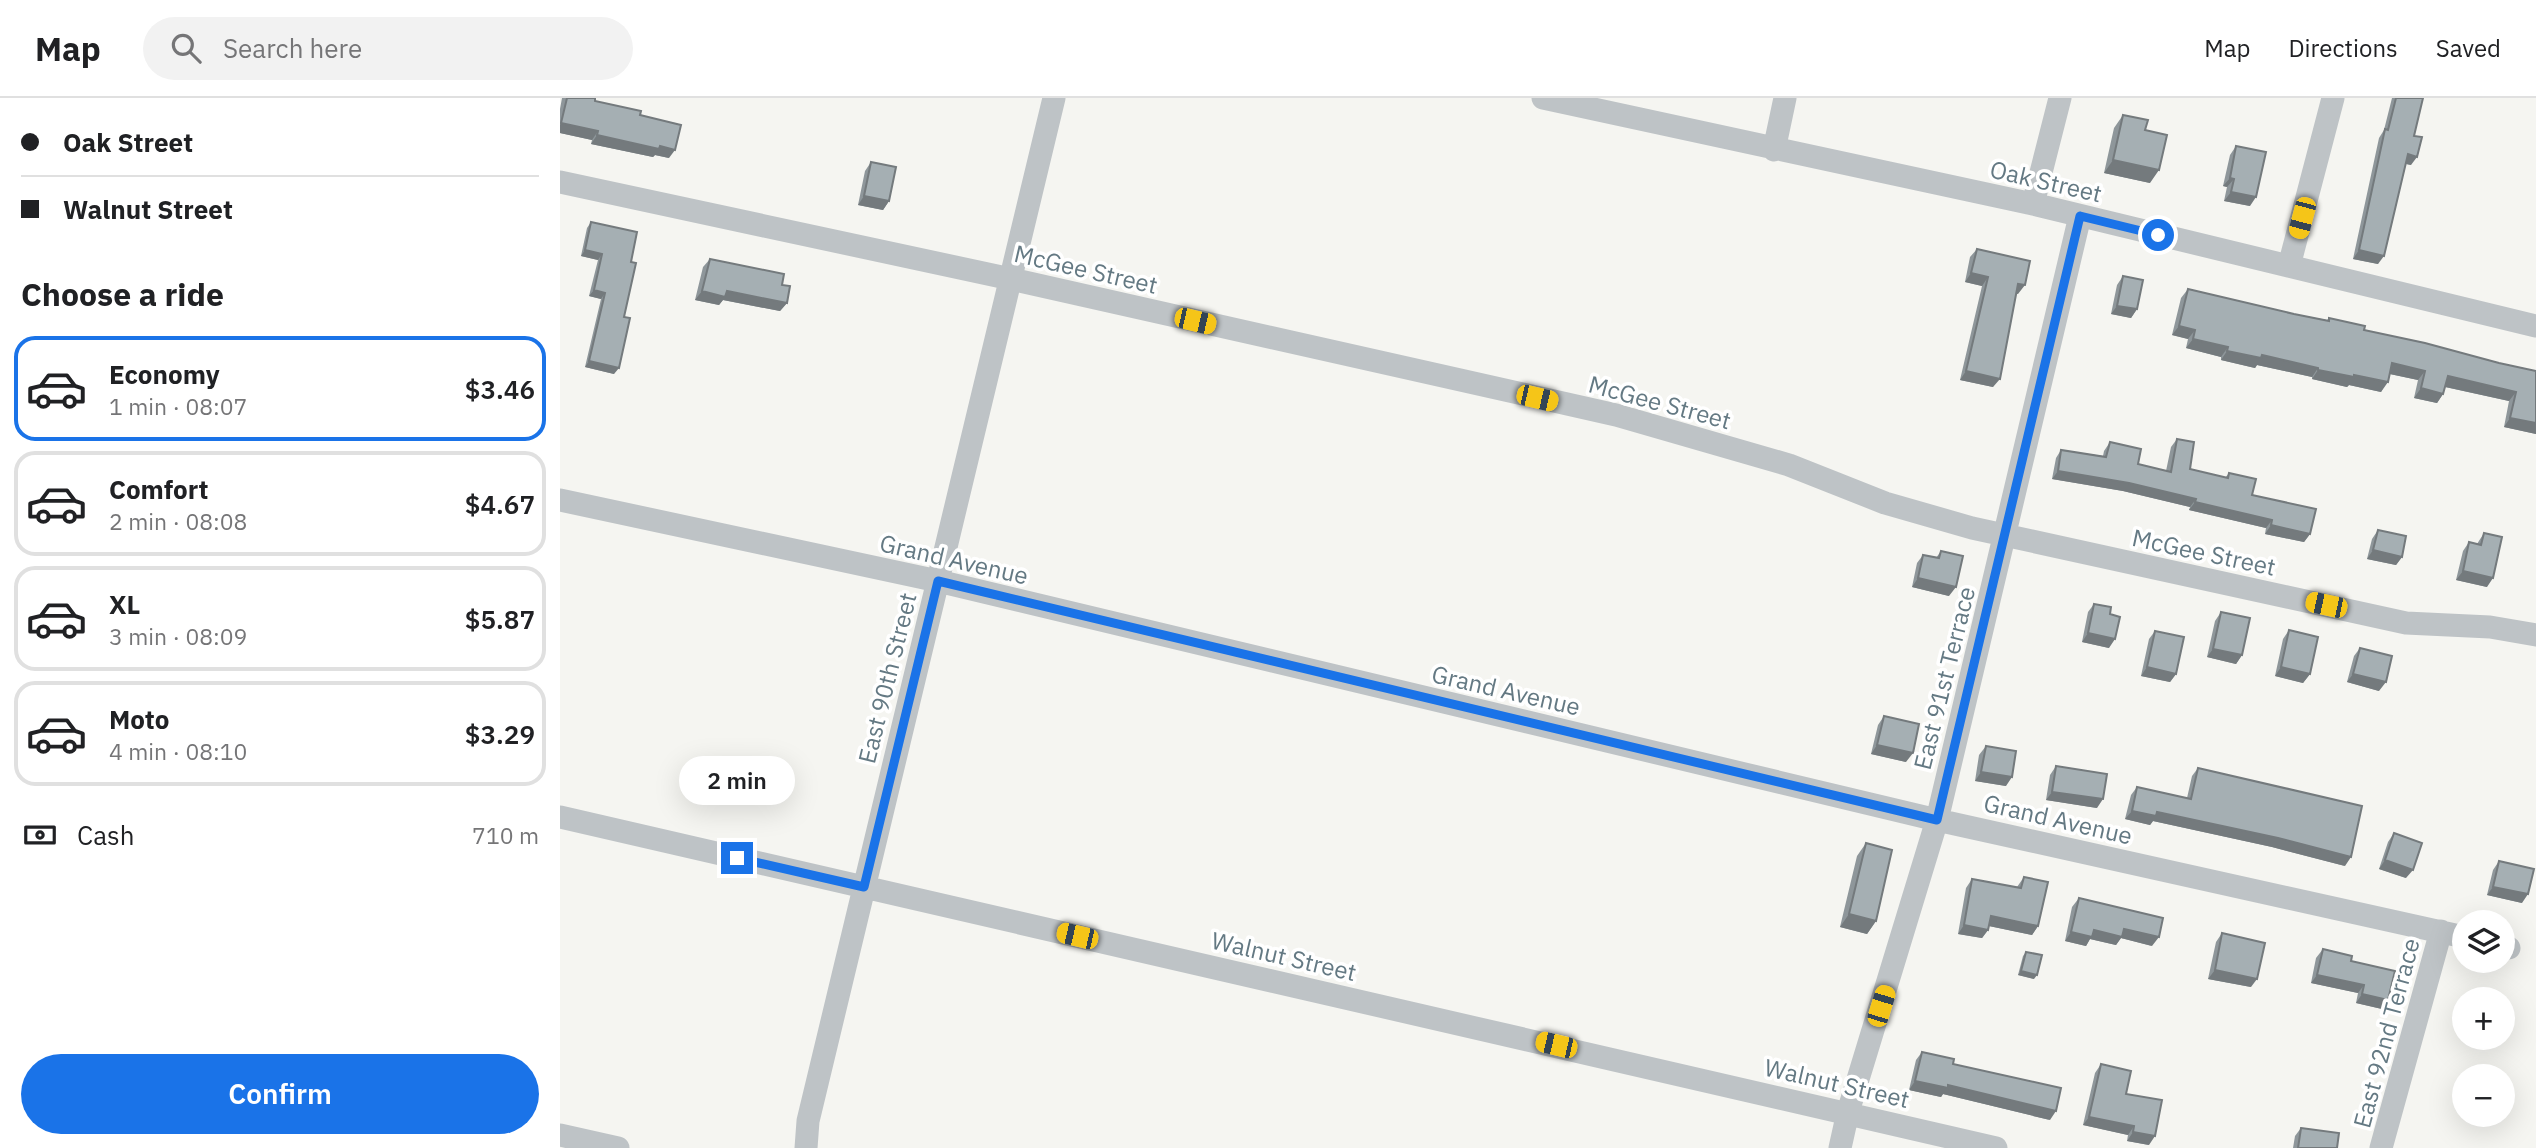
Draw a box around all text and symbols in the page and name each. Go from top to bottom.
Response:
search box [143,17,633,80]
text: Map [35,27,101,70]
icon: search [167,29,205,67]
text: Search here [223,31,362,65]
text: Map [2204,32,2250,64]
text: Directions [2288,32,2398,64]
text: Saved [2436,32,2501,64]
text: Oak Street [63,125,193,159]
street label: Oak Street [1987,153,2105,209]
text: Walnut Street [63,192,233,226]
car [2287,195,2318,241]
route start [2142,219,2174,251]
street label: McGee Street [1011,237,1161,301]
text: Choose a ride [21,273,224,315]
car [1173,306,1218,336]
icon: car [25,357,88,420]
text: Economy [109,357,220,391]
street label: McGee Street [1585,368,1735,436]
text: $3.46 [465,372,535,406]
car [1515,383,1560,413]
text: 1 min · 08:07 [109,391,247,421]
icon: car [25,472,88,535]
text: Comfort [109,472,208,506]
text: $4.67 [465,487,535,521]
text: 2 min · 08:08 [109,506,247,536]
street label: McGee Street [2129,521,2279,583]
street label: Grand Avenue [877,526,1031,592]
street label: East 91st Terrace [1906,583,1982,773]
icon: car [25,587,88,650]
text: XL [109,587,140,621]
street label: East 90th Street [850,589,924,767]
car [2304,590,2349,620]
text: $5.87 [465,602,535,636]
text: 3 min · 08:09 [109,621,247,651]
street label: Grand Avenue [1429,657,1583,723]
icon: car [25,702,88,765]
text: Moto [109,702,169,736]
text: $3.29 [465,717,535,751]
text: 4 min · 08:10 [109,736,247,766]
callout: 2 min [679,756,795,806]
text: 2 min [707,765,767,795]
street label: Grand Avenue [1981,786,2135,852]
icon: cash [21,816,59,854]
text: Cash [77,818,134,852]
text: 710 m [472,820,539,850]
route end [721,842,753,874]
map controls [2452,910,2515,1127]
button: layers [2452,910,2515,973]
car [1055,921,1100,951]
street label: Walnut Street [1208,924,1360,988]
street label: East 92nd Terrace [2345,935,2427,1131]
car [1865,983,1898,1029]
button: + [2452,987,2515,1050]
car [1534,1030,1579,1060]
street label: Walnut Street [1761,1051,1913,1115]
button: Confirm [21,1054,539,1134]
button: − [2452,1064,2515,1127]

